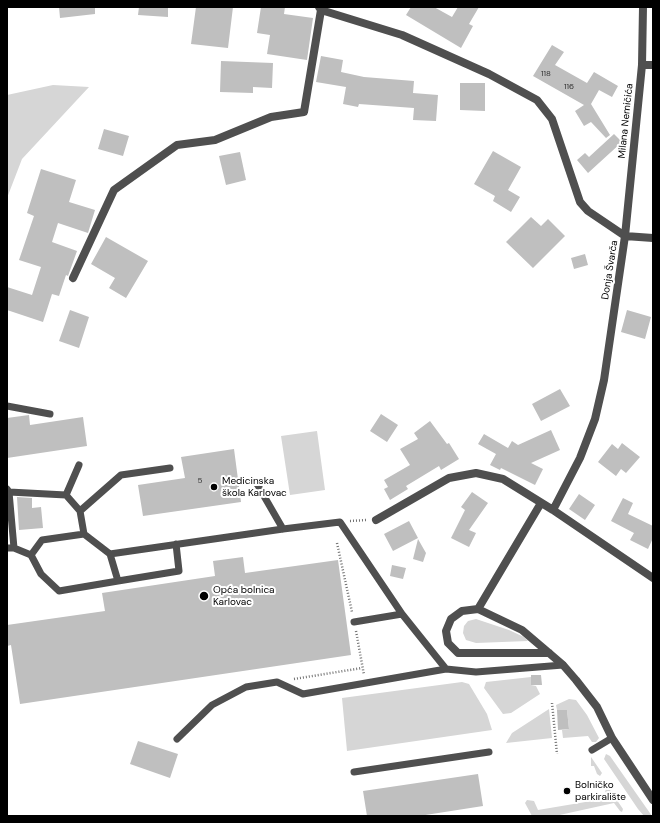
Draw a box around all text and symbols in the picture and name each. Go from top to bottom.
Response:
house number: 118 [541,69,551,79]
house number: 116 [564,82,574,92]
street label: Milana Nemičića [616,83,636,159]
street label: Donja Švarča [599,239,621,301]
place label: Medicinska škola Karlovac [222,475,287,498]
house number: 5 [198,476,202,486]
marker: Medicinska škola Karlovac [209,482,219,492]
place label: Opća bolnica Karlovac [213,584,275,608]
marker: Opća bolnica Karlovac [198,590,210,602]
place label: Bolničko parkiralište [575,779,626,802]
marker: Bolničko parkiralište [562,786,572,796]

